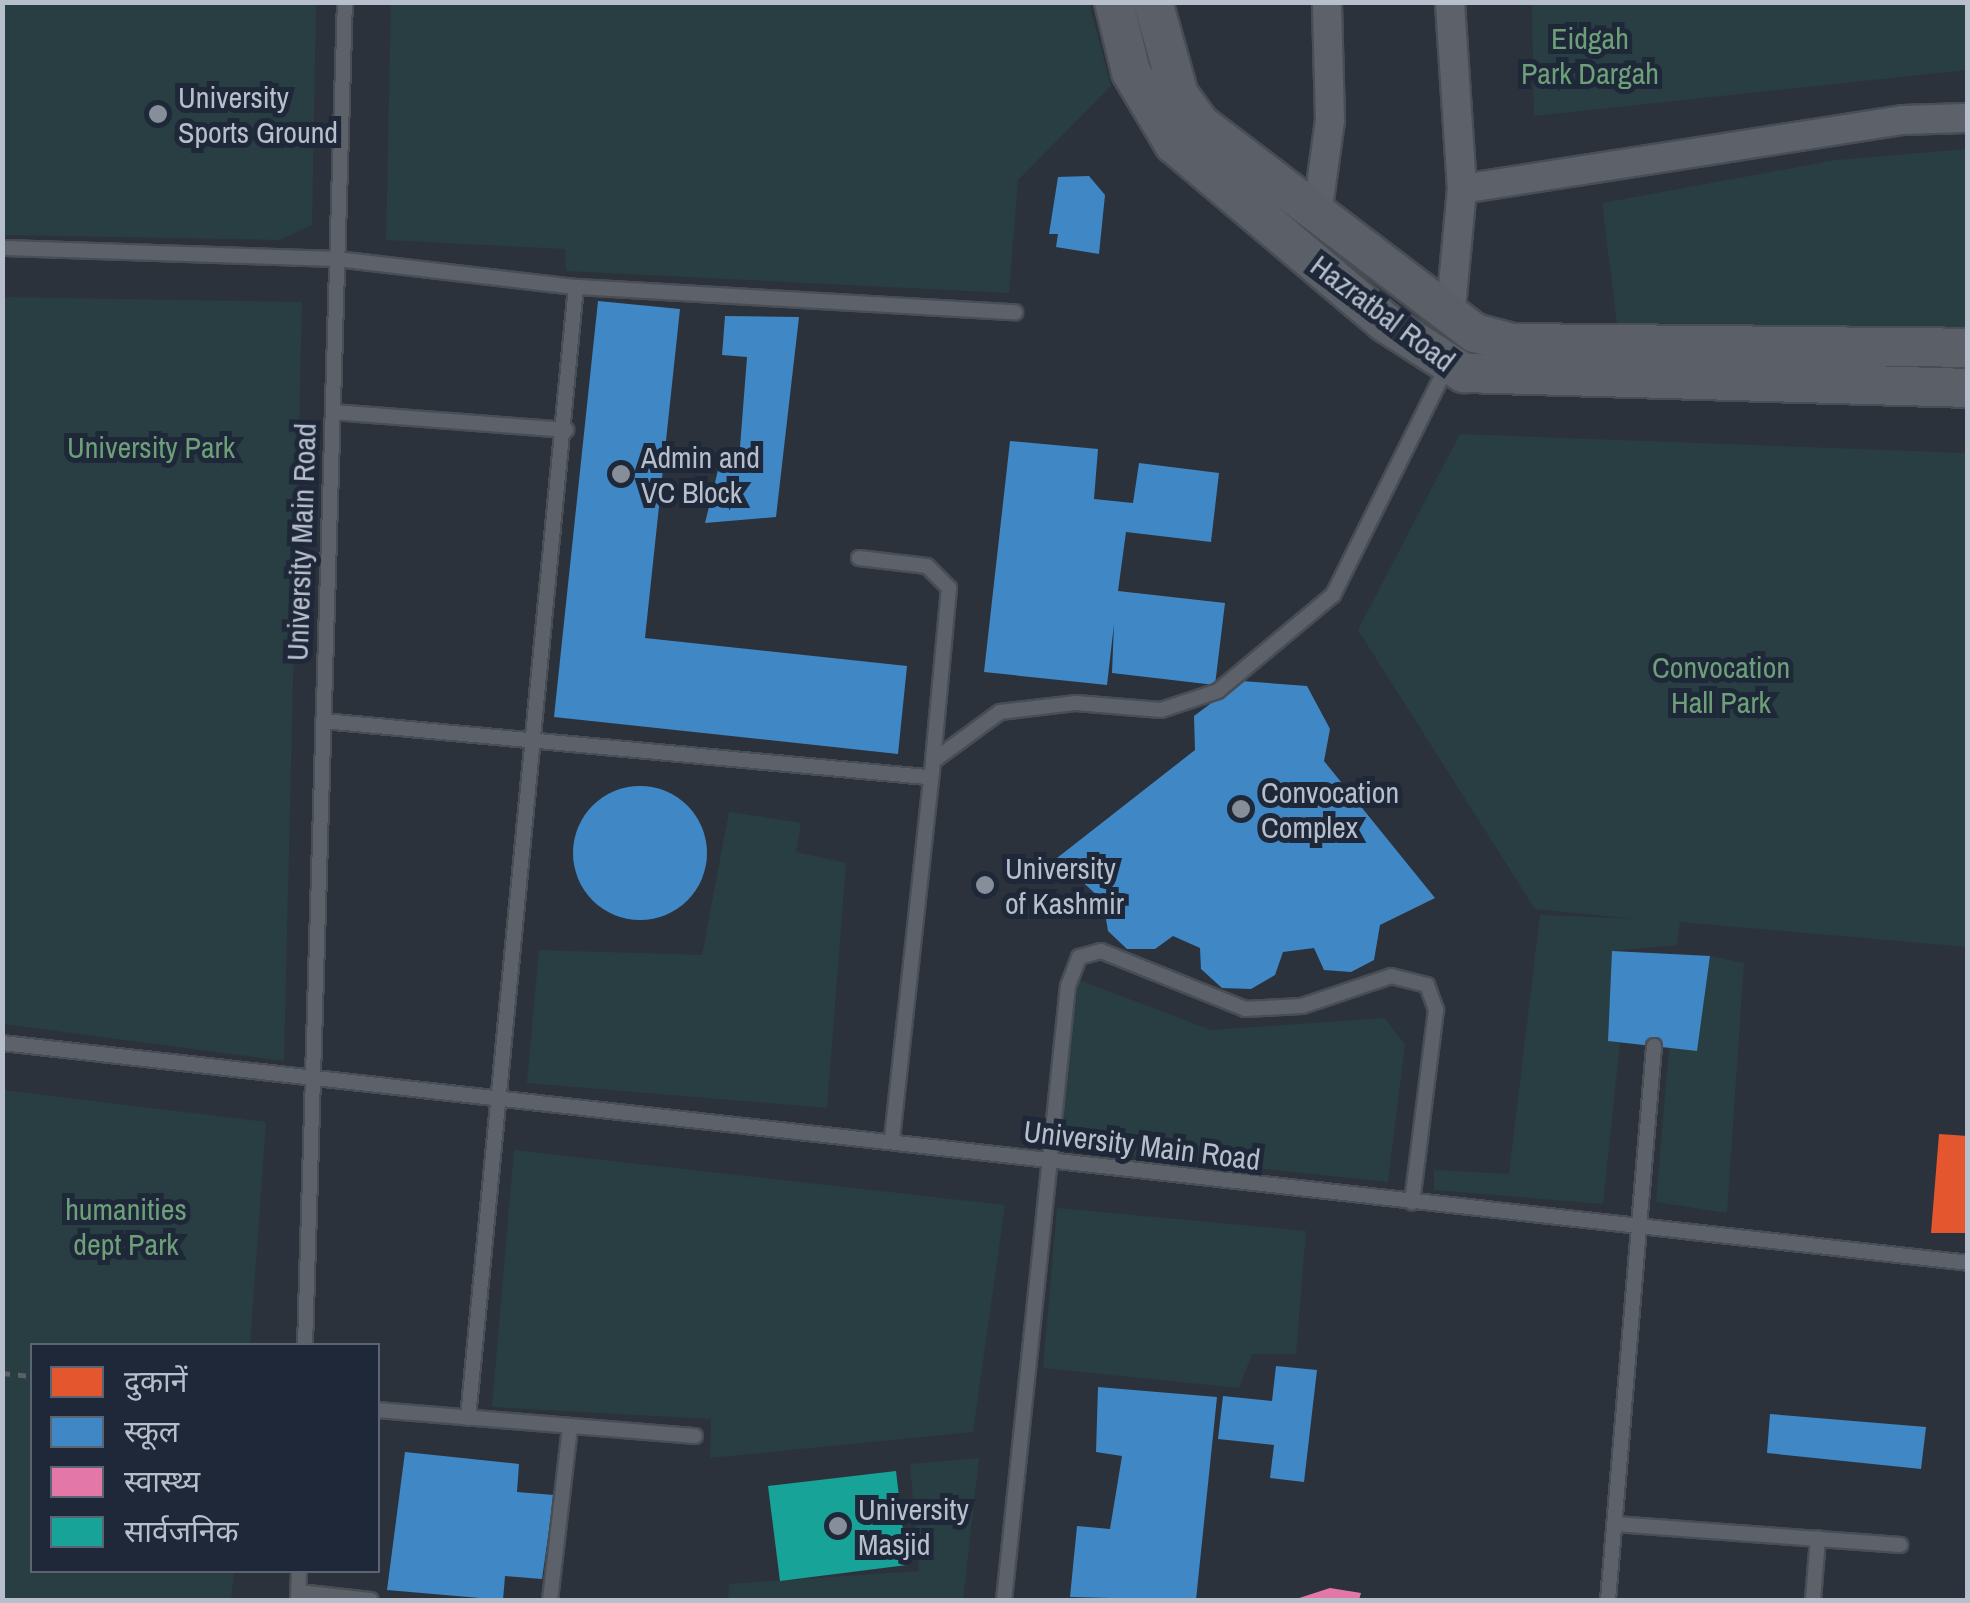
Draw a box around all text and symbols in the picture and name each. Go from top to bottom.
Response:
park label: Eidgah Park Dargah [1521,20,1659,90]
place label: University Sports Ground [178,79,338,150]
marker: University Sports Ground [147,103,169,125]
street label: Hazratbal Road [1304,247,1462,379]
street label: University Main Road [279,422,323,662]
park label: University Park [67,429,235,465]
place label: Admin and VC Block [641,439,760,510]
marker: Admin and VC Block [610,463,632,485]
park label: Convocation Hall Park [1652,649,1790,720]
place label: Convocation Complex [1261,774,1399,844]
marker: Convocation Complex [1230,798,1252,820]
place label: University of Kashmir [1005,850,1124,920]
marker: University of Kashmir [974,874,996,896]
street label: University Main Road [1022,1113,1262,1177]
park label: humanities dept Park [65,1191,187,1262]
legend [30,1343,380,1573]
text: दुकानें [124,1361,187,1401]
text: स्कूल [124,1411,179,1451]
text: स्वास्थ्य [124,1461,200,1501]
place label: University Masjid [858,1491,969,1562]
text: सार्वजनिक [124,1511,238,1551]
marker: University Masjid [827,1515,849,1537]

